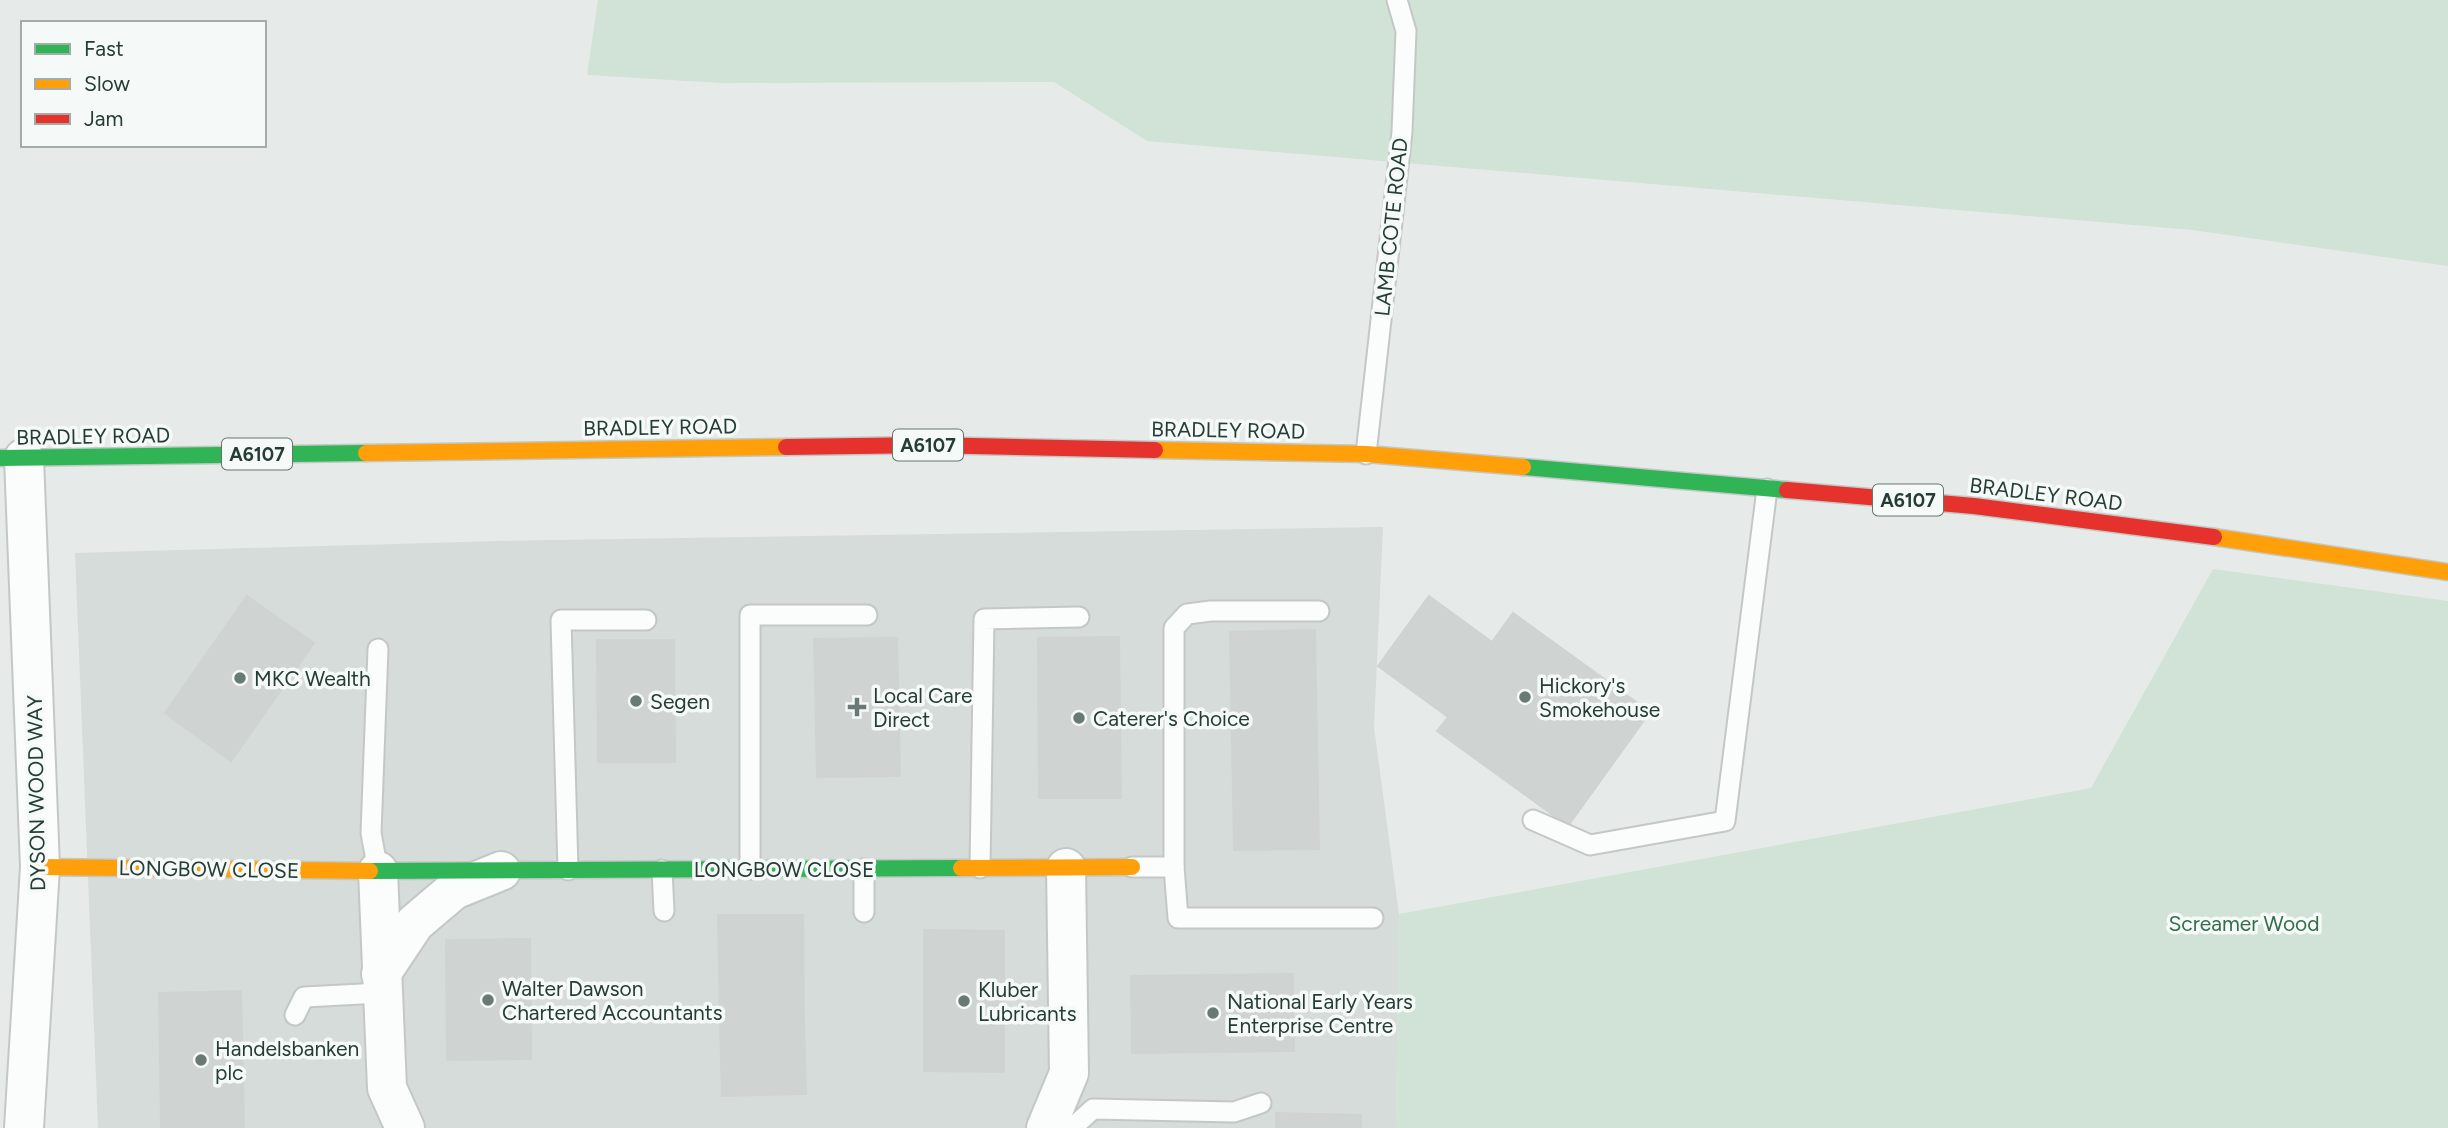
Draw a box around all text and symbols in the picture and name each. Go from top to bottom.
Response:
legend [21,21,266,147]
text: Fast [84,36,124,61]
text: Slow [84,71,130,96]
text: Jam [84,106,123,131]
street label: LAMB COTE ROAD [1369,136,1413,318]
street label: BRADLEY ROAD [583,413,737,441]
street label: BRADLEY ROAD [1151,416,1305,444]
street label: BRADLEY ROAD [16,422,170,450]
road number: A6107 [893,430,963,460]
road number: A6107 [222,438,292,470]
street label: BRADLEY ROAD [1968,472,2124,516]
road number: A6107 [1873,485,1943,516]
place label: MKC Wealth [254,666,371,691]
marker: MKC Wealth [232,670,248,686]
place label: Hickory's Smokehouse [1539,673,1660,722]
place label: Local Care Direct [873,683,972,732]
place label: Segen [650,689,710,714]
marker: Hickory's Smokehouse [1517,689,1533,705]
marker: Segen [628,693,644,709]
street label: DYSON WOOD WAY [22,694,50,891]
marker: Local Care Direct [847,697,867,717]
place label: Caterer's Choice [1093,706,1250,731]
marker: Caterer's Choice [1071,710,1087,726]
street label: LONGBOW CLOSE [118,855,300,883]
street label: LONGBOW CLOSE [694,857,874,882]
park label: Screamer Wood [2168,911,2320,936]
place label: Walter Dawson Chartered Accountants [502,976,723,1025]
place label: Kluber Lubricants [978,977,1076,1026]
place label: National Early Years Enterprise Centre [1227,989,1413,1038]
marker: Walter Dawson Chartered Accountants [480,992,496,1008]
marker: Kluber Lubricants [956,993,972,1009]
marker: National Early Years Enterprise Centre [1205,1005,1221,1021]
place label: Handelsbanken plc [215,1036,359,1085]
marker: Handelsbanken plc [193,1052,209,1068]

